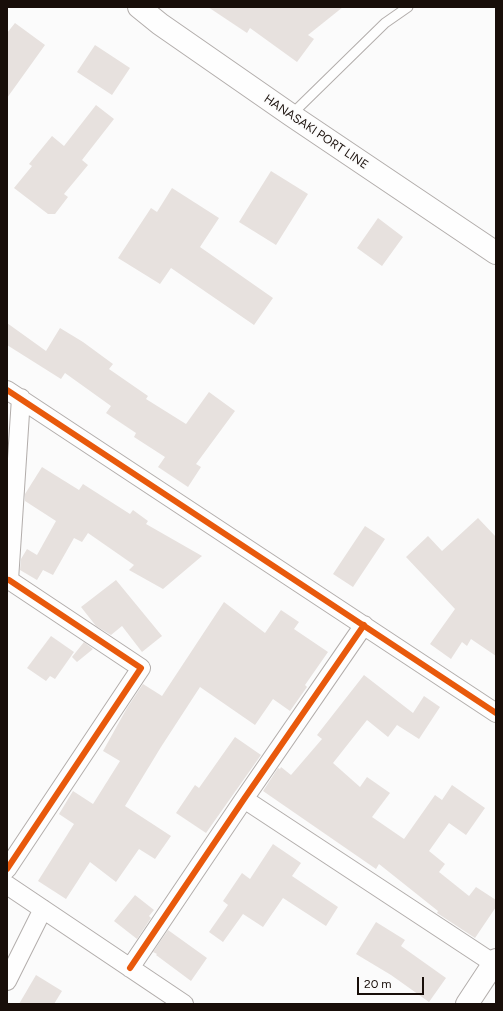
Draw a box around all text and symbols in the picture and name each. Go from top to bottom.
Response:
street label: HANASAKI PORT LINE [261,92,371,172]
scale bar [359,969,426,995]
text: 20 m [364,977,392,991]

